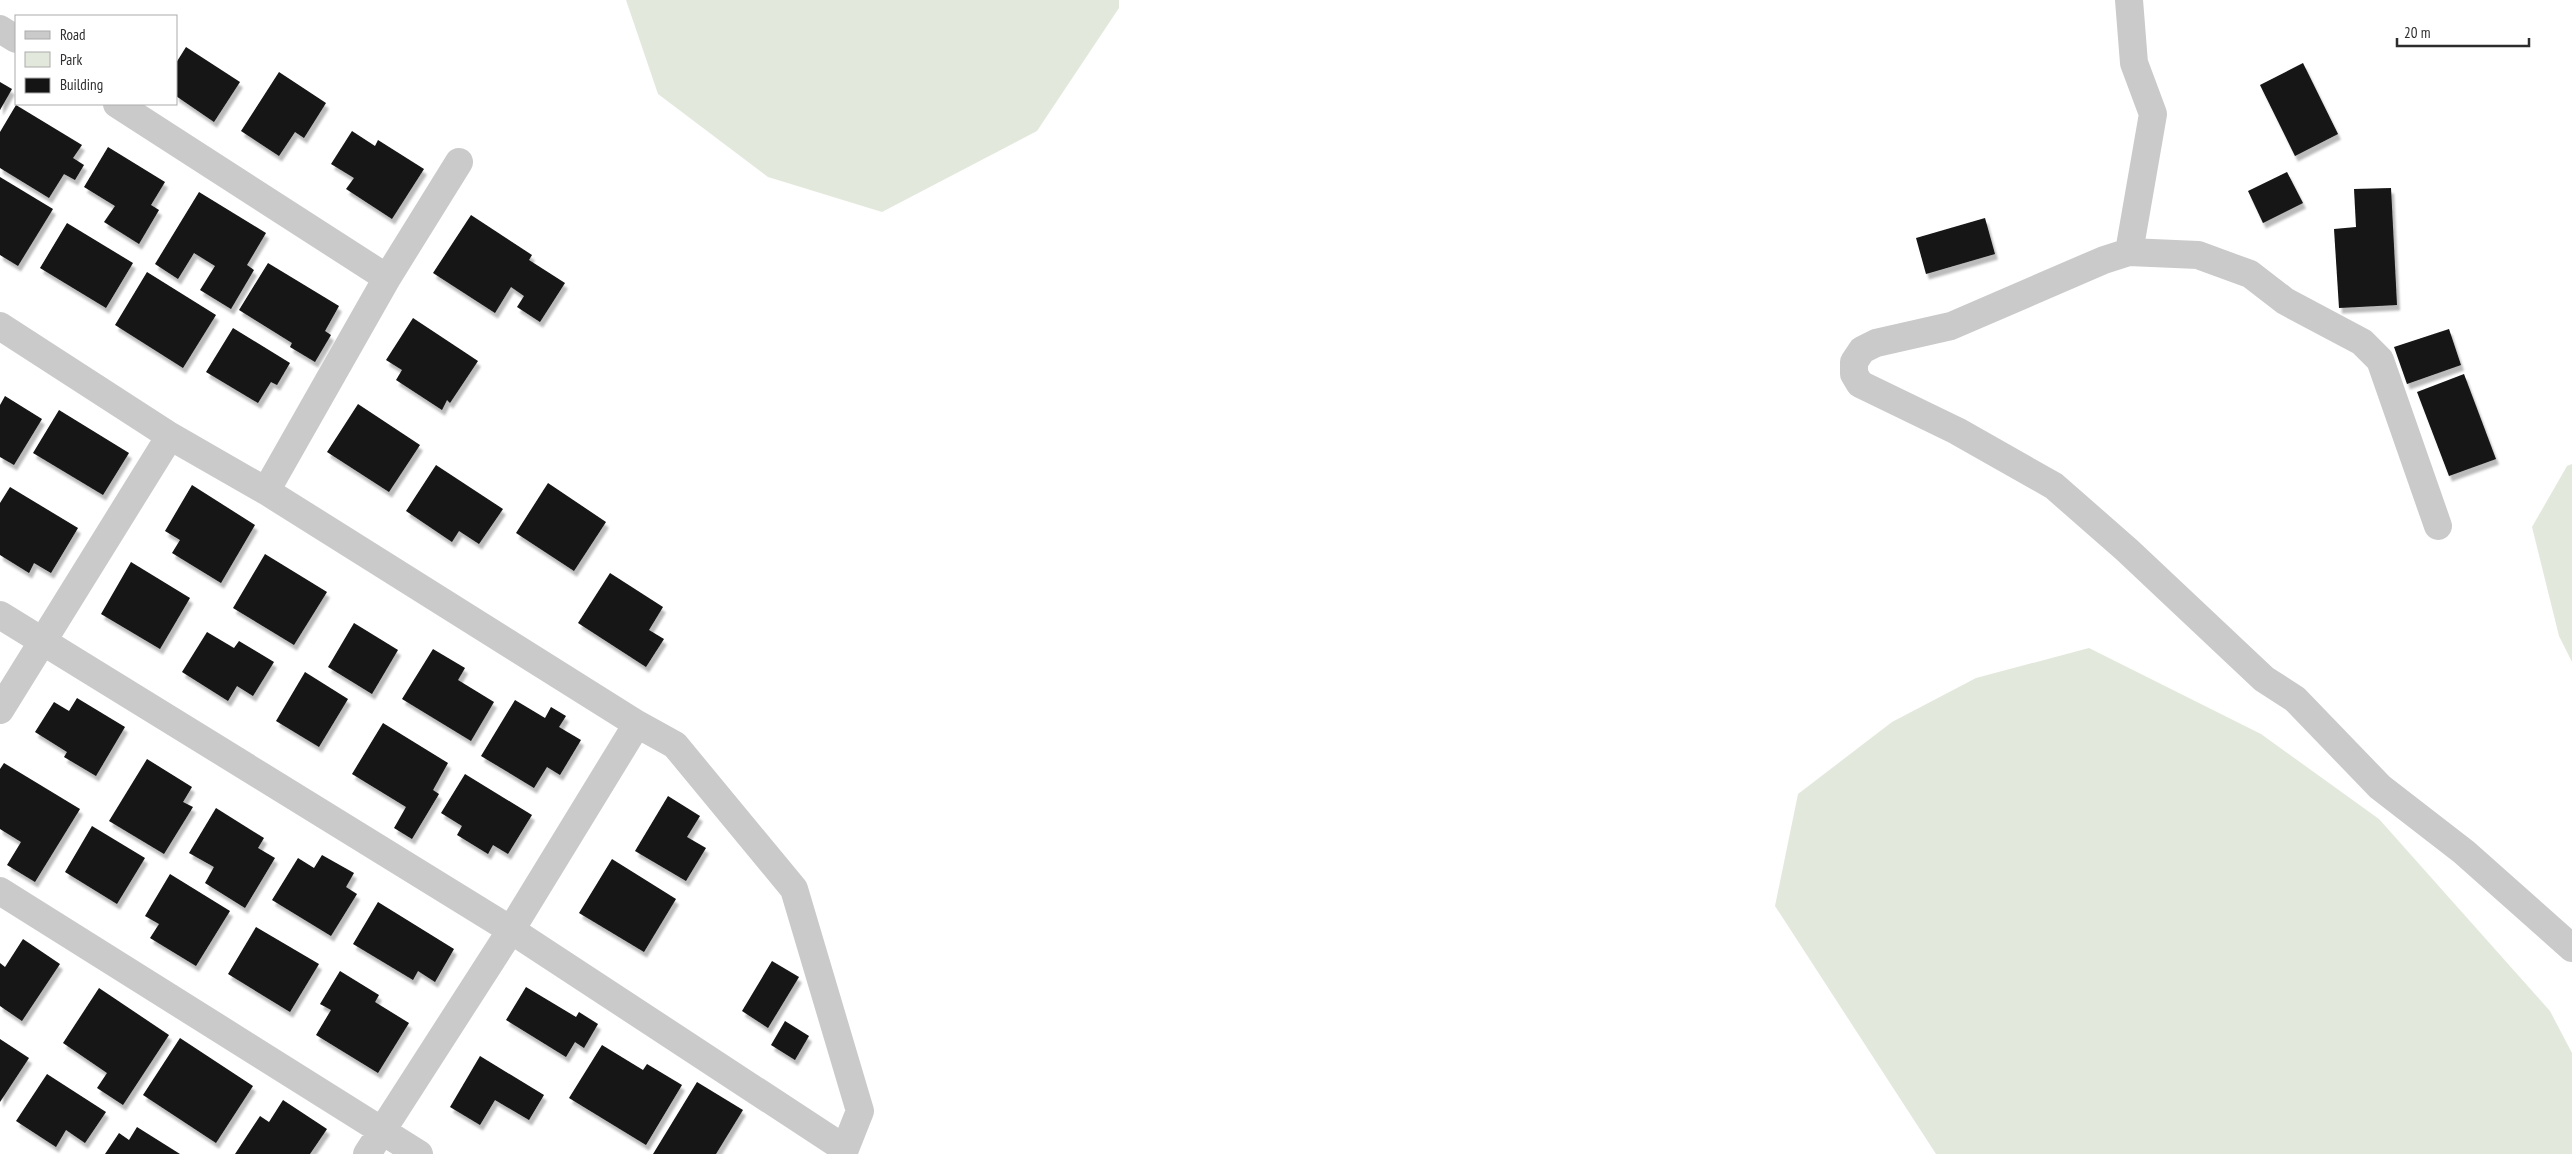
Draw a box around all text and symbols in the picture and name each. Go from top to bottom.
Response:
legend [15,15,178,105]
scale bar [2397,15,2530,47]
text: 20 m [2404,23,2430,42]
text: Road [60,25,86,44]
text: Park [60,50,82,69]
text: Building [60,75,103,94]

